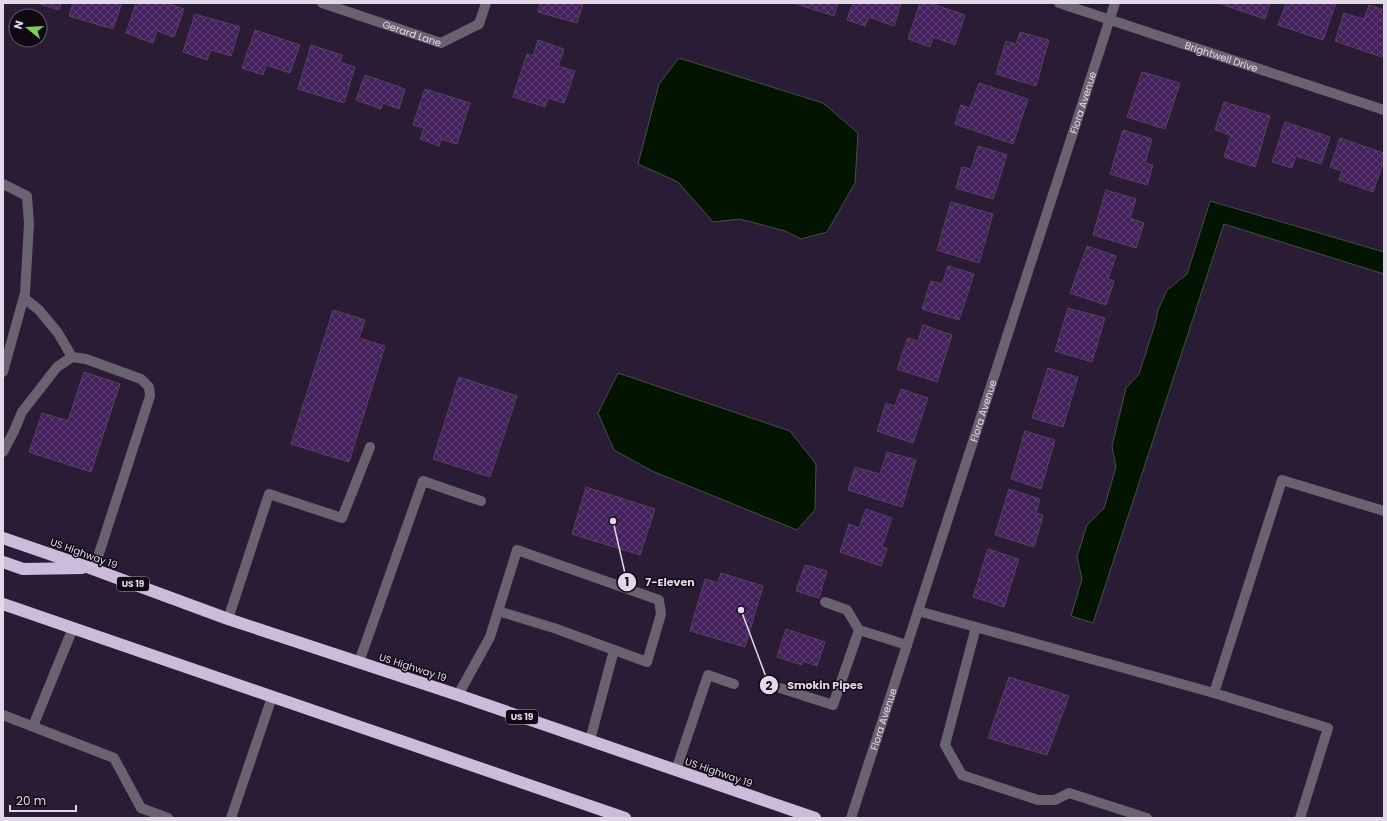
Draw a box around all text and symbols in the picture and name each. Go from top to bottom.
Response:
north arrow [8,8,48,48]
street label: Gerard Lane [380,17,443,51]
text: N [10,18,27,31]
street label: Brightwell Drive [1183,38,1260,76]
street label: Flora Avenue [1066,70,1100,136]
street label: Flora Avenue [966,378,1000,444]
street label: US Highway 19 [48,534,120,573]
callout: 7-Eleven [617,571,702,594]
text: 1 [625,573,629,590]
text: 7-Eleven [645,574,695,590]
road number: US 19 [117,577,149,591]
street label: US Highway 19 [377,649,449,686]
callout: Smokin Pipes [759,674,871,697]
text: 2 [766,677,773,694]
text: Smokin Pipes [787,677,863,693]
street label: Flora Avenue [866,686,901,752]
road number: US 19 [506,710,538,724]
street label: US Highway 19 [683,754,755,791]
scale bar [10,787,76,813]
text: 20 m [16,792,46,809]

